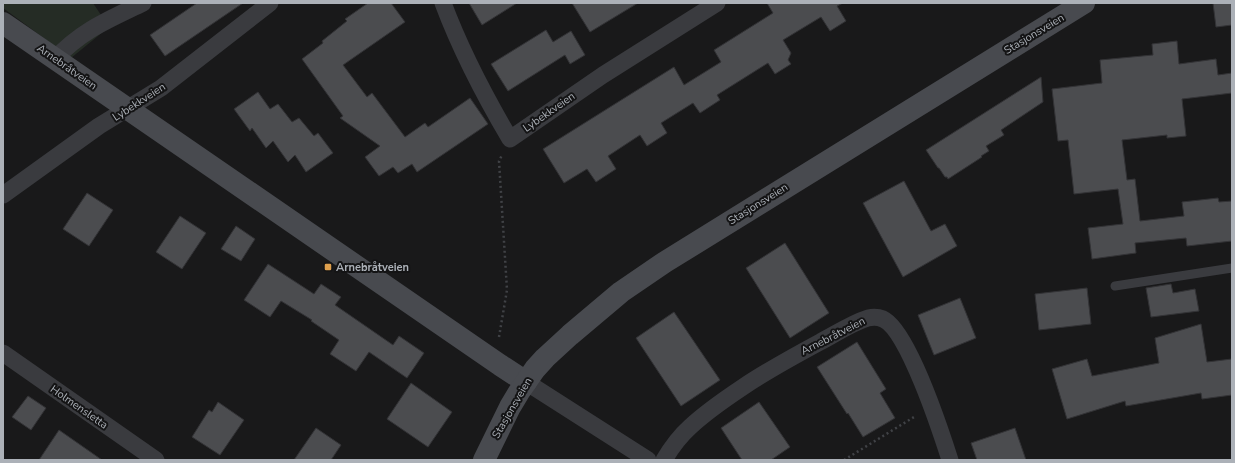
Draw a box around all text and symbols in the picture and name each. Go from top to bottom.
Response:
street label: Stasjonsveien [1001,10,1067,58]
street label: Arnebråtveien [34,41,100,93]
street label: Lybekkveien [110,79,168,125]
street label: Lybekkveien [520,89,578,135]
street label: Stasjonsveien [725,180,791,228]
place label: Arnebråtveien [336,260,409,275]
marker: Arnebråtveien [323,262,333,272]
street label: Arnebråtveien [798,313,868,359]
street label: Stasjonsveien [489,375,535,441]
street label: Holmensletta [47,382,111,432]

